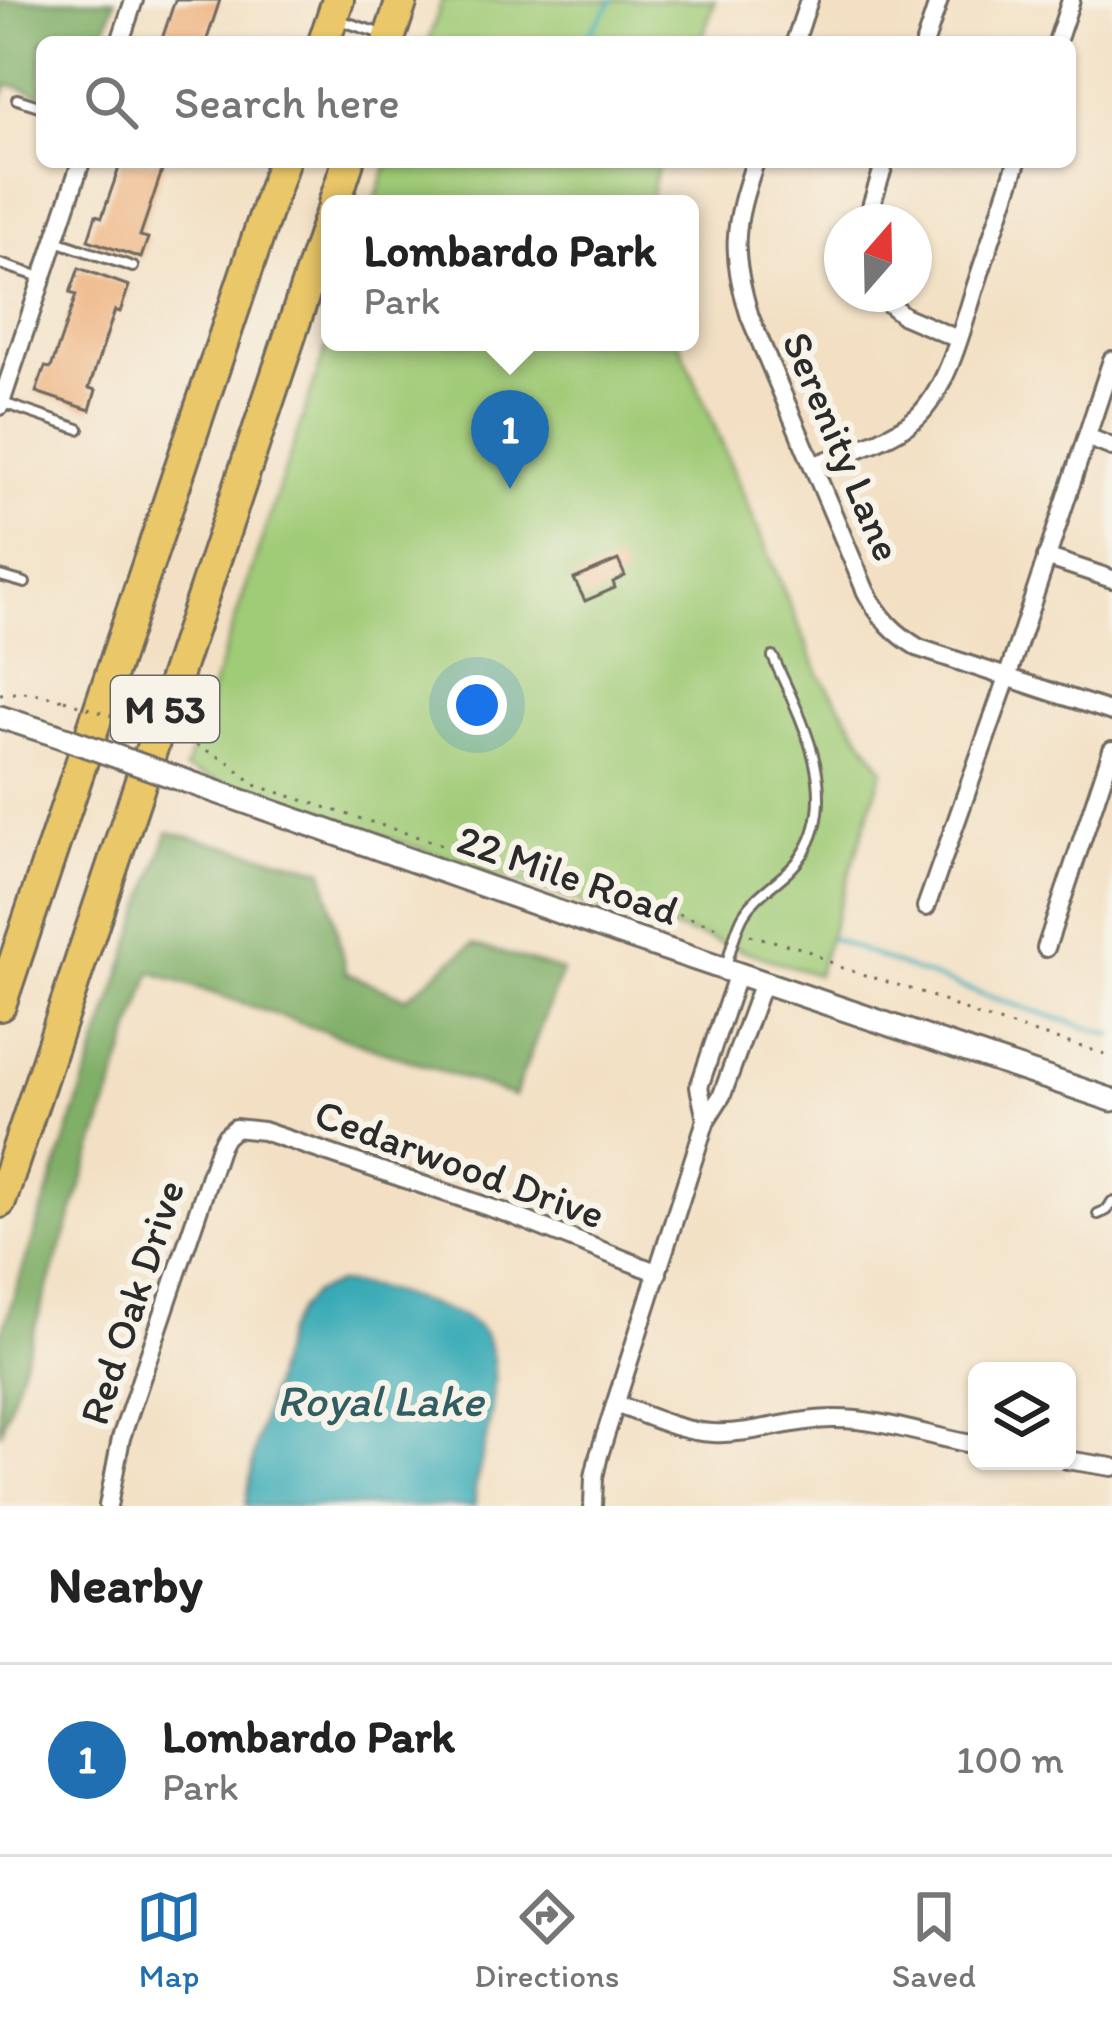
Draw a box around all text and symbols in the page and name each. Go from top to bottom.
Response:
search box [36,36,1076,168]
icon: search [78,69,144,135]
text: Search here [174,75,400,129]
popup [321,195,699,351]
north arrow [824,204,932,312]
text: Lombardo Park [364,223,656,277]
text: Park [364,277,440,324]
street label: Serenity Lane [771,324,914,568]
pin: 1 [471,390,549,489]
your location [447,675,507,735]
road number: M 53 [111,676,219,742]
street label: 22 Mile Road [451,813,685,936]
street label: Cedarwood Drive [308,1087,612,1240]
street label: Red Oak Drive [68,1173,195,1431]
map controls [968,1362,1076,1470]
button: layers [968,1362,1076,1470]
water label: Royal Lake [277,1373,486,1427]
text: Nearby [48,1554,203,1615]
text: Lombardo Park [162,1709,455,1763]
text: 1 [78,1736,96,1783]
text: 100 m [956,1736,1064,1783]
text: Park [162,1763,239,1810]
tab: Map [136,1884,202,1995]
tab: Directions [474,1884,619,1995]
tab: Saved [892,1884,976,1995]

